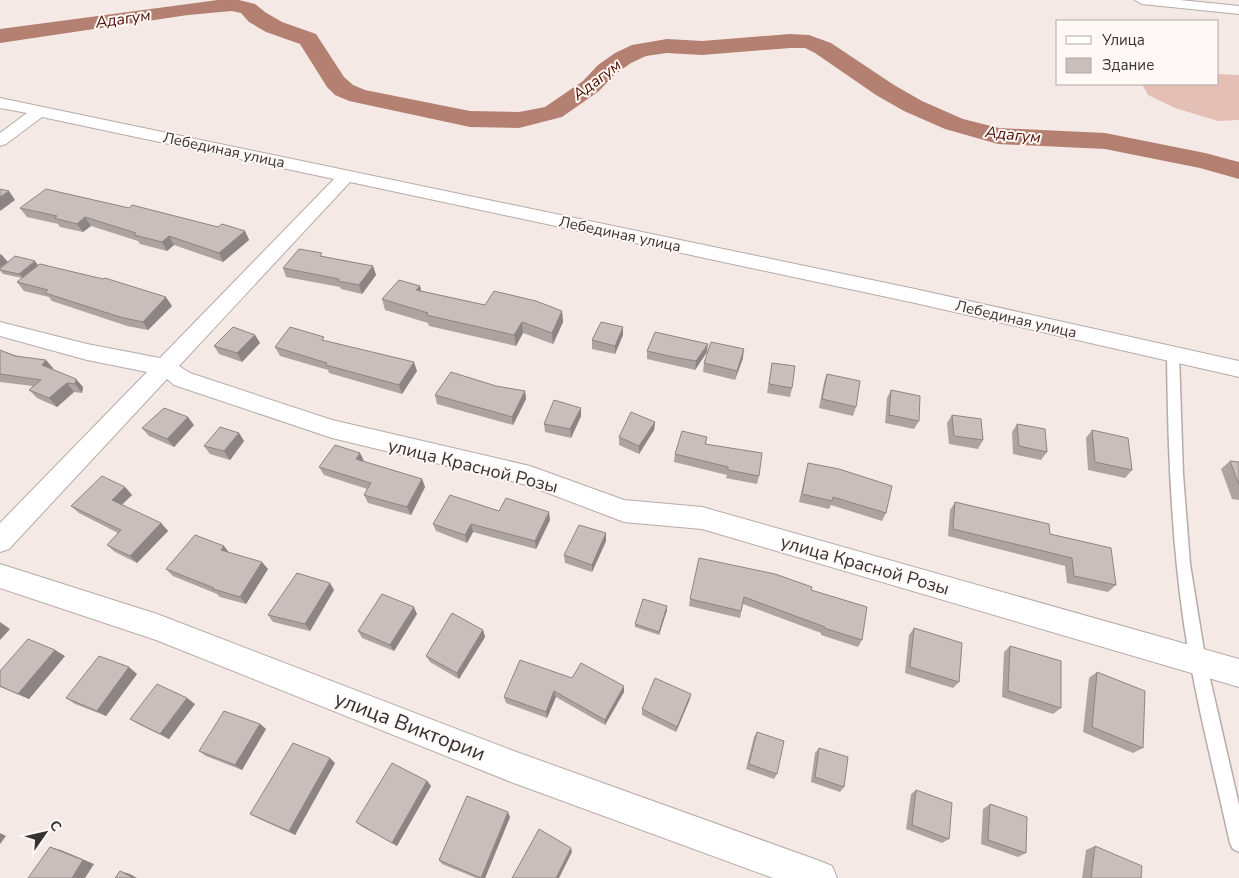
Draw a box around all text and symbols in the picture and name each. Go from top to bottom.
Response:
water label: Адагум [93,4,152,34]
legend [1056,20,1219,85]
text: Улица [1101,30,1145,50]
water label: Адагум [567,54,626,106]
text: Здание [1102,55,1154,75]
water label: Адагум [983,121,1042,149]
street label: Лебединая улица [161,127,287,173]
street label: Лебединая улица [557,211,683,257]
street label: Лебединая улица [953,295,1079,343]
street label: улица Красной Розы [385,433,561,499]
street label: улица Красной Розы [778,529,952,601]
street label: улица Виктории [330,684,490,768]
north arrow [20,808,70,858]
text: С [45,817,66,836]

